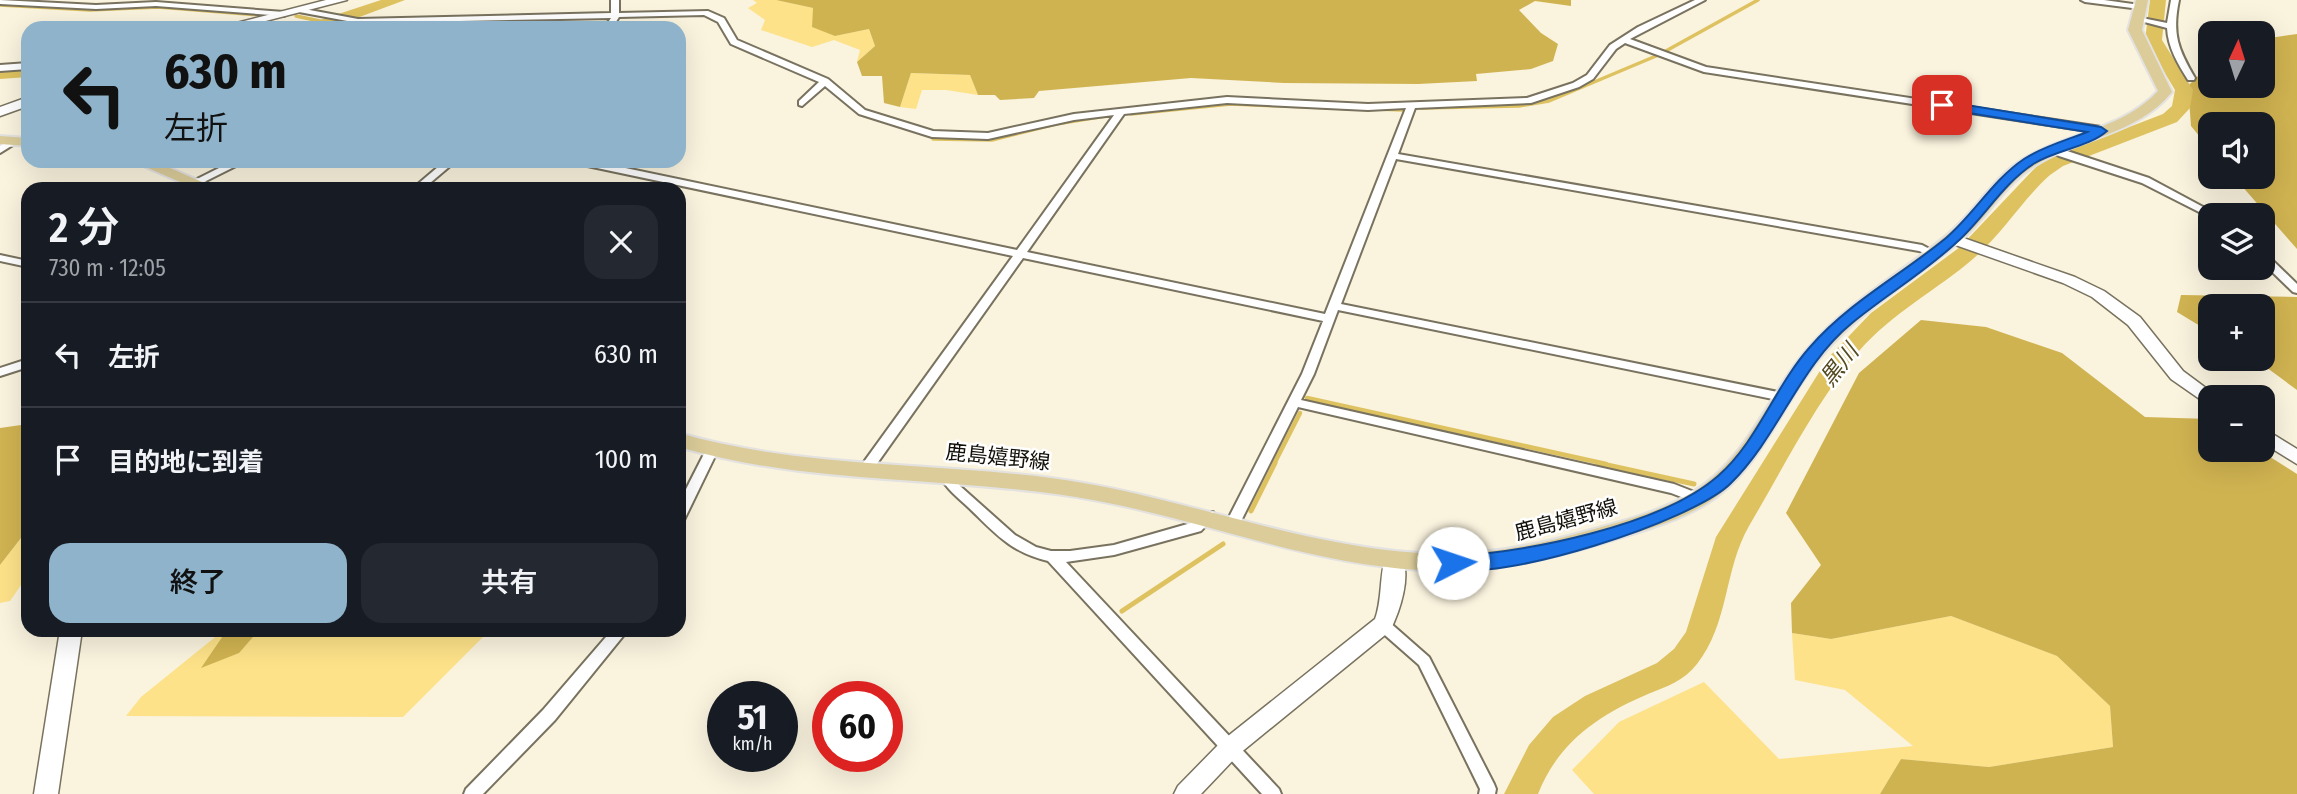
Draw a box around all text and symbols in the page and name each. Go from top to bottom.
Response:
north arrow [2198,21,2275,98]
map controls [2198,21,2275,462]
text: 630 m [164,42,287,101]
icon: left [49,49,140,140]
pin [1912,75,1972,135]
icon: arrive [1923,86,1961,124]
text: 左折 [164,109,228,147]
button: sound [2198,112,2275,189]
text: 2 分 [49,203,119,253]
button: layers [2198,203,2275,280]
button: close [584,205,658,279]
text: 730 m · 12:05 [49,254,166,282]
button: + [2198,294,2275,371]
icon: left [49,336,87,374]
water label: 黒川 [1814,336,1866,392]
text: 630 m [594,339,658,370]
text: 左折 [108,342,160,373]
button: − [2198,385,2275,462]
street label: 鹿島嬉野線 [944,439,1052,475]
icon: arrive [49,441,87,479]
text: 100 m [595,444,658,475]
text: 目的地に到着 [108,447,264,478]
street label: 鹿島嬉野線 [1512,494,1620,546]
position arrow [1416,526,1490,600]
button: 終了 [49,543,347,623]
button: 共有 [361,543,658,623]
speed limit sign: 60 [812,681,903,772]
text: 51 [737,696,768,738]
text: km/h [732,733,773,755]

